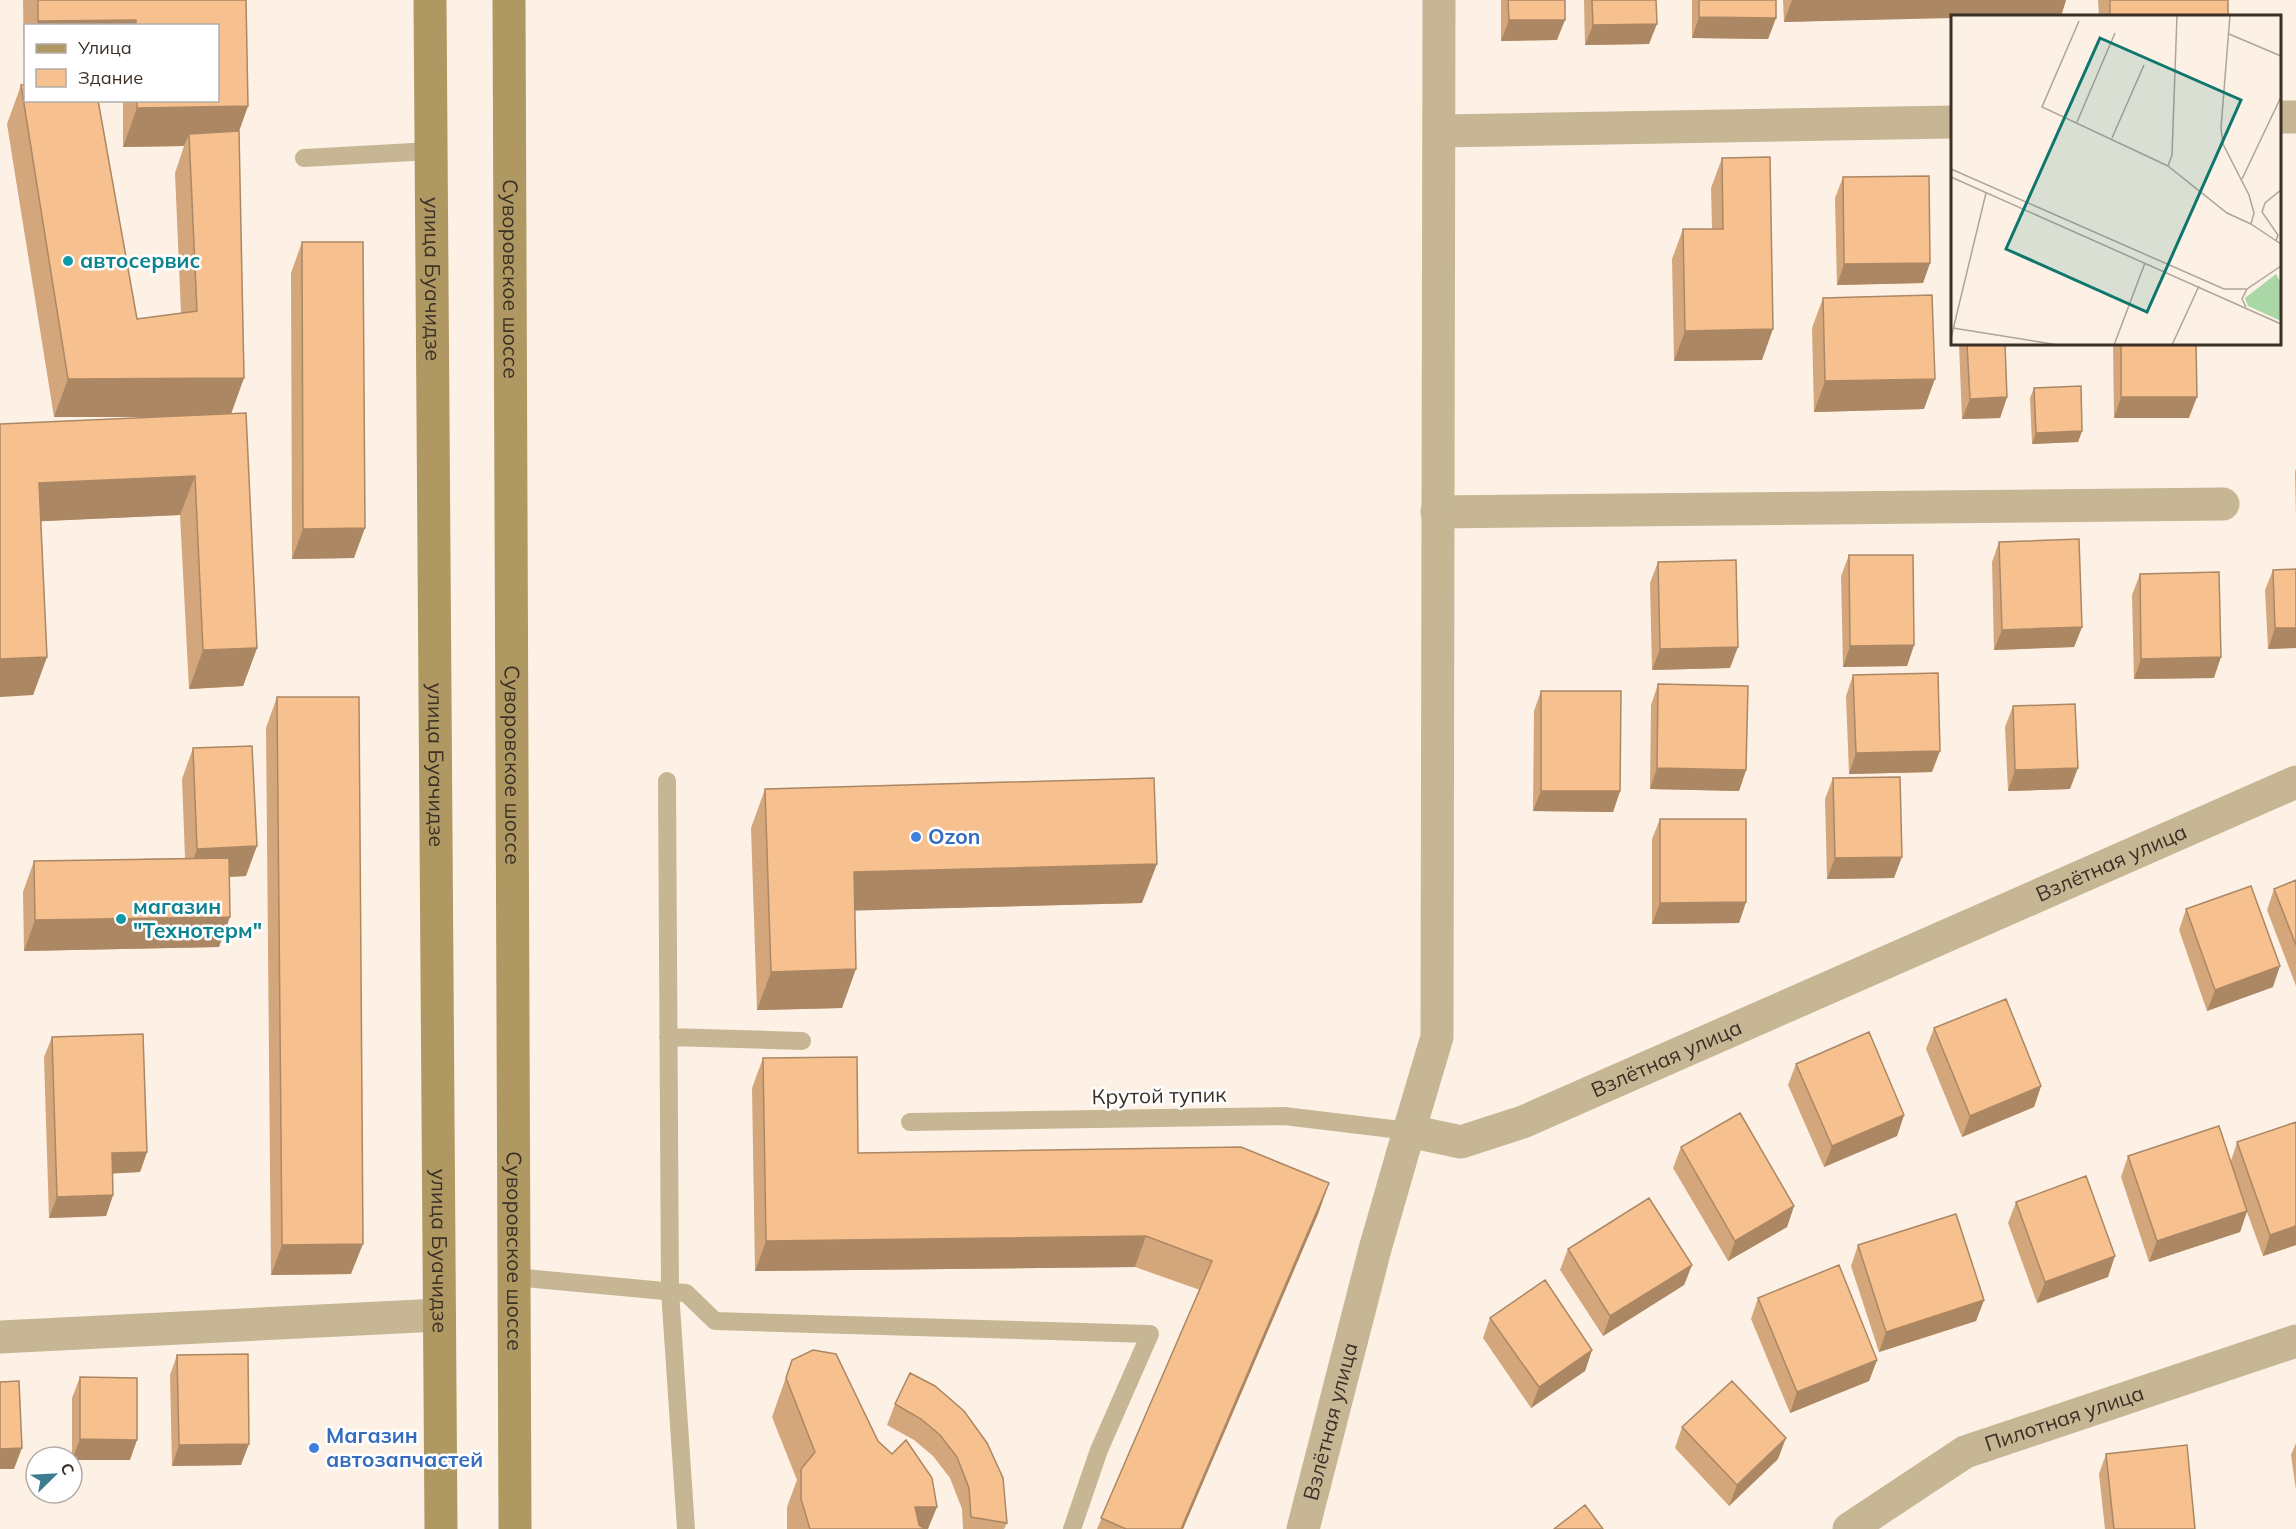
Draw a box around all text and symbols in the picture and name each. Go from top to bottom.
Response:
inset map [1951,15,2281,345]
legend [24,24,219,102]
text: Улица [77,36,132,59]
text: Здание [78,66,143,89]
street label: Суворовское шоссе [498,179,524,379]
street label: улица Буачидзе [419,197,447,361]
place label: автосервис [80,247,201,273]
marker: автосервис [61,254,75,268]
street label: Суворовское шоссе [500,665,526,865]
street label: улица Буачидзе [423,683,450,847]
street label: Взлётная улица [2032,818,2190,907]
place label: Ozon [928,823,980,849]
marker: Ozon [909,830,923,844]
place label: магазин "Технотерм" [133,893,262,943]
marker: магазин "Технотерм" [114,912,128,926]
street label: Взлётная улица [1587,1013,1746,1102]
street label: Крутой тупик [1091,1081,1227,1109]
street label: Суворовское шоссе [502,1151,528,1351]
street label: улица Буачидзе [426,1169,454,1333]
street label: Взлётная улица [1297,1340,1362,1503]
street label: Пилотная улица [1981,1379,2147,1457]
place label: Магазин автозапчастей [326,1422,483,1472]
marker: Магазин автозапчастей [307,1441,321,1455]
north arrow [24,1445,84,1505]
text: С [56,1460,79,1478]

